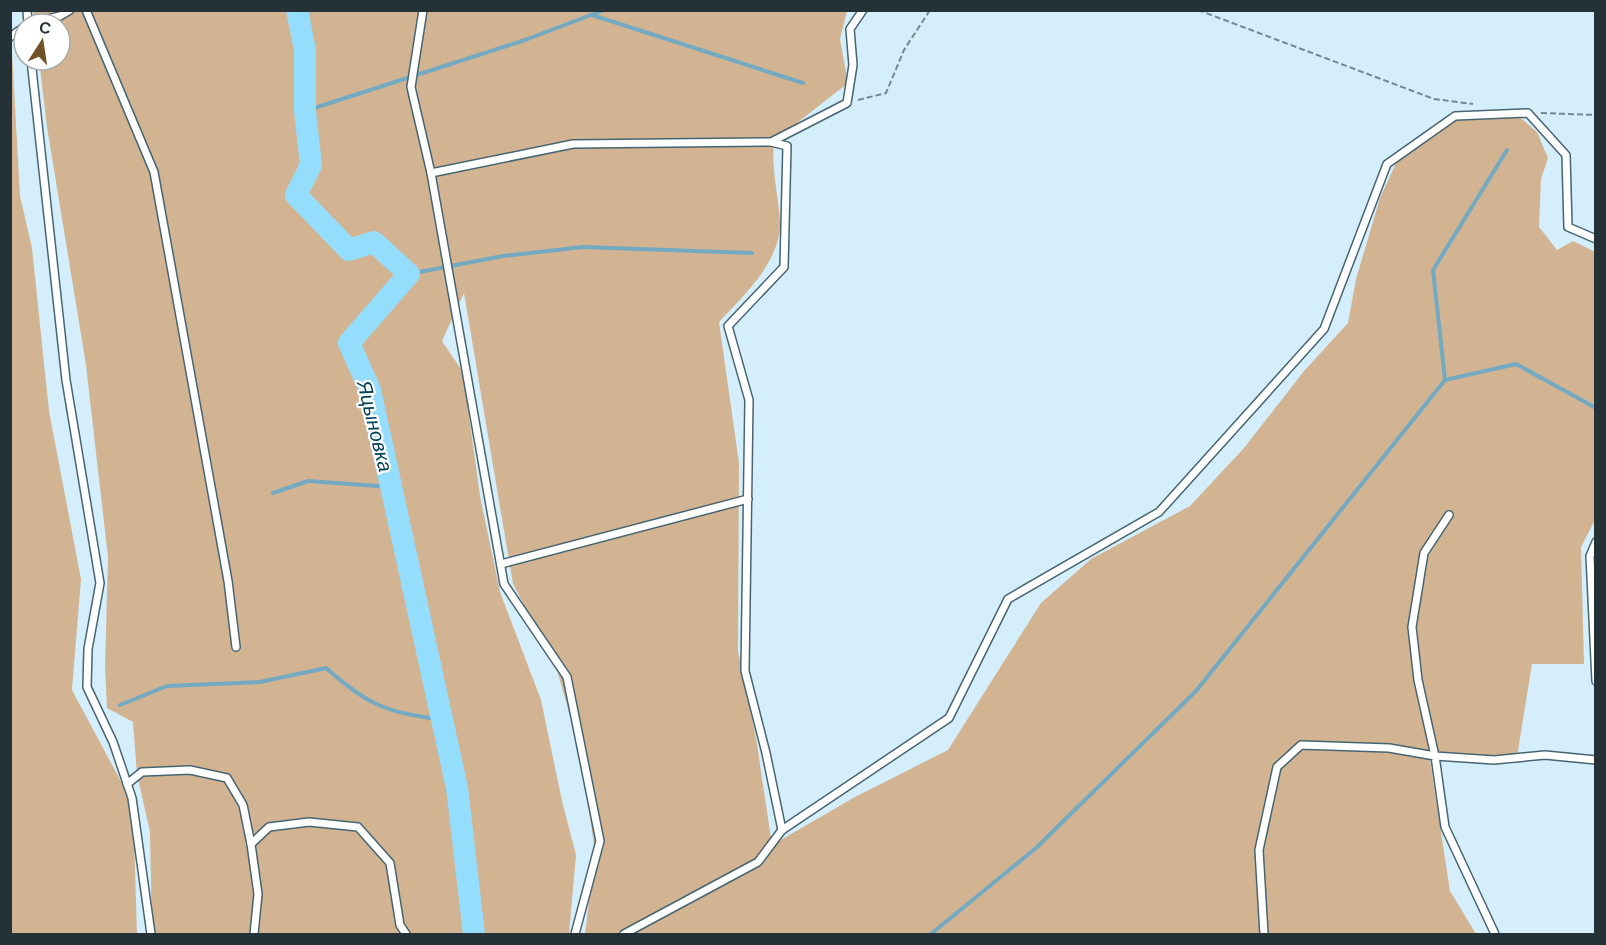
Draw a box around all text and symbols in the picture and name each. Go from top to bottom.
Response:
north arrow [12,12,72,72]
text: С [38,16,53,37]
water label: Яцыновка [353,377,399,474]

